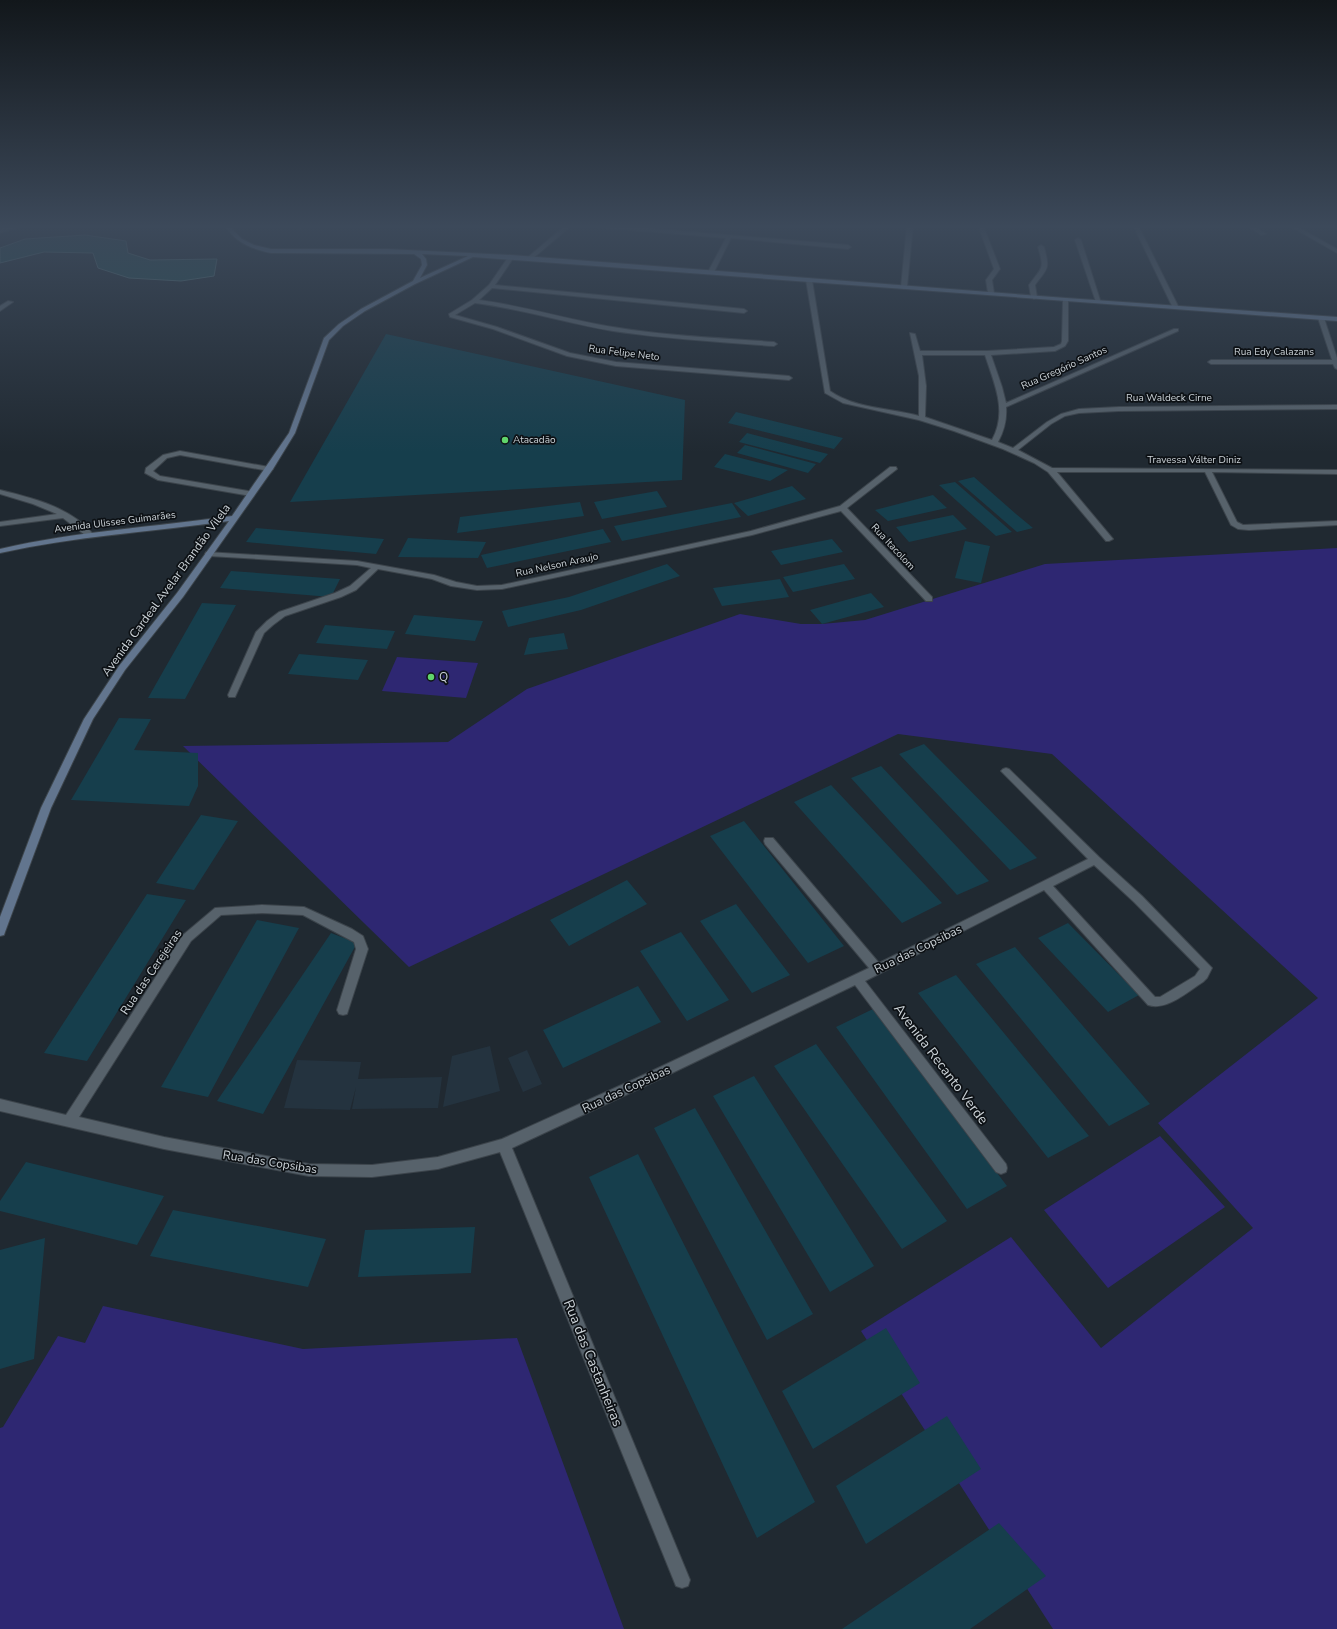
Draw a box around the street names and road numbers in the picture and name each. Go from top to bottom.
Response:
street label: Rua Felipe Neto [588,342,661,364]
street label: Rua Gregório Santos [1019,343,1109,393]
street label: Rua Edy Calazans [1234,345,1314,359]
street label: Rua Waldeck Cirne [1126,391,1212,405]
street label: Travessa Válter Diniz [1147,453,1241,467]
street label: Avenida Cardeal Avelar Brandão Vilela [98,501,234,679]
street label: Avenida Ulisses Guimarães [54,508,177,536]
street label: Rua Itacolom [868,521,918,573]
street label: Rua Nelson Araujo [514,549,600,581]
street label: Rua das Copsibas [872,921,965,977]
street label: Rua das Cerejeiras [117,926,186,1018]
street label: Avenida Recanto Verde [889,1000,993,1128]
street label: Rua das Copsibas [579,1061,673,1116]
street label: Rua das Copsibas [222,1147,319,1177]
street label: Rua das Castanheiras [559,1297,627,1430]

